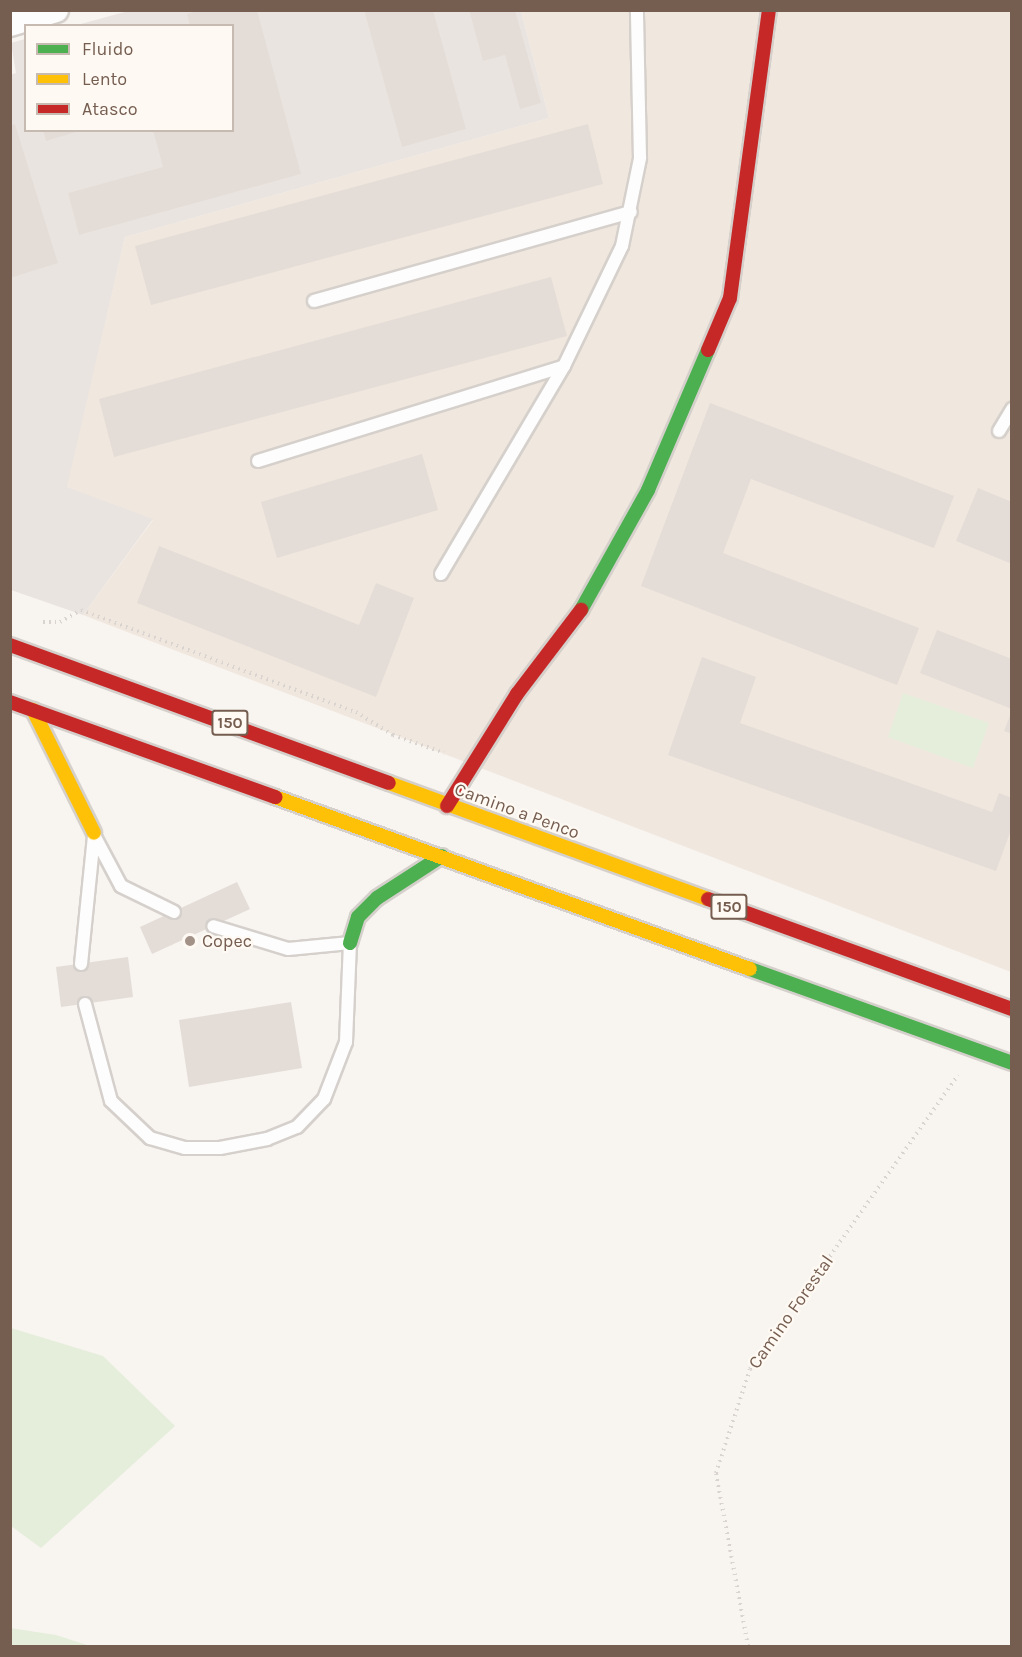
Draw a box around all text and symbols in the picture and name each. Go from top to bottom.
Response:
legend [24,24,234,132]
text: Fluido [82,38,133,60]
text: Lento [82,68,127,90]
text: Atasco [82,98,138,120]
road number: 150 [210,710,250,736]
street label: Camino a Penco [452,778,582,844]
road number: 150 [710,894,748,920]
place label: Copec [202,930,252,952]
marker: Copec [183,934,197,948]
street label: Camino Forestal [744,1251,838,1373]

